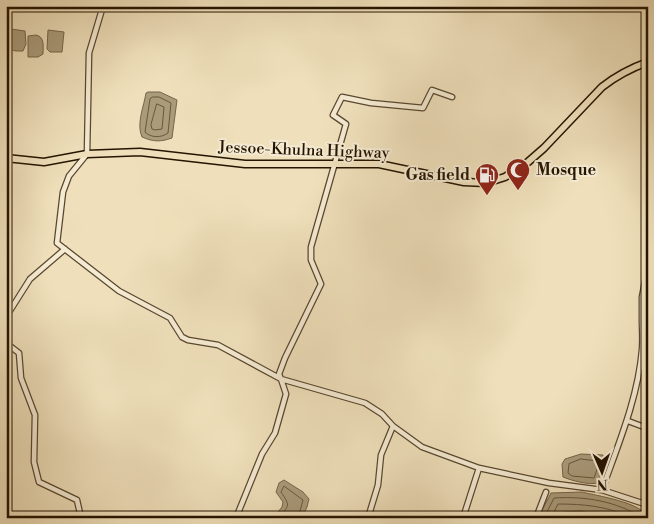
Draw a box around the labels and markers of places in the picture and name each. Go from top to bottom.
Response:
mosque icon: Mosque [505,157,531,191]
place label: Mosque [536,160,596,180]
fuel station icon: Gas field [474,162,500,196]
place label: Gas field [406,165,470,185]

